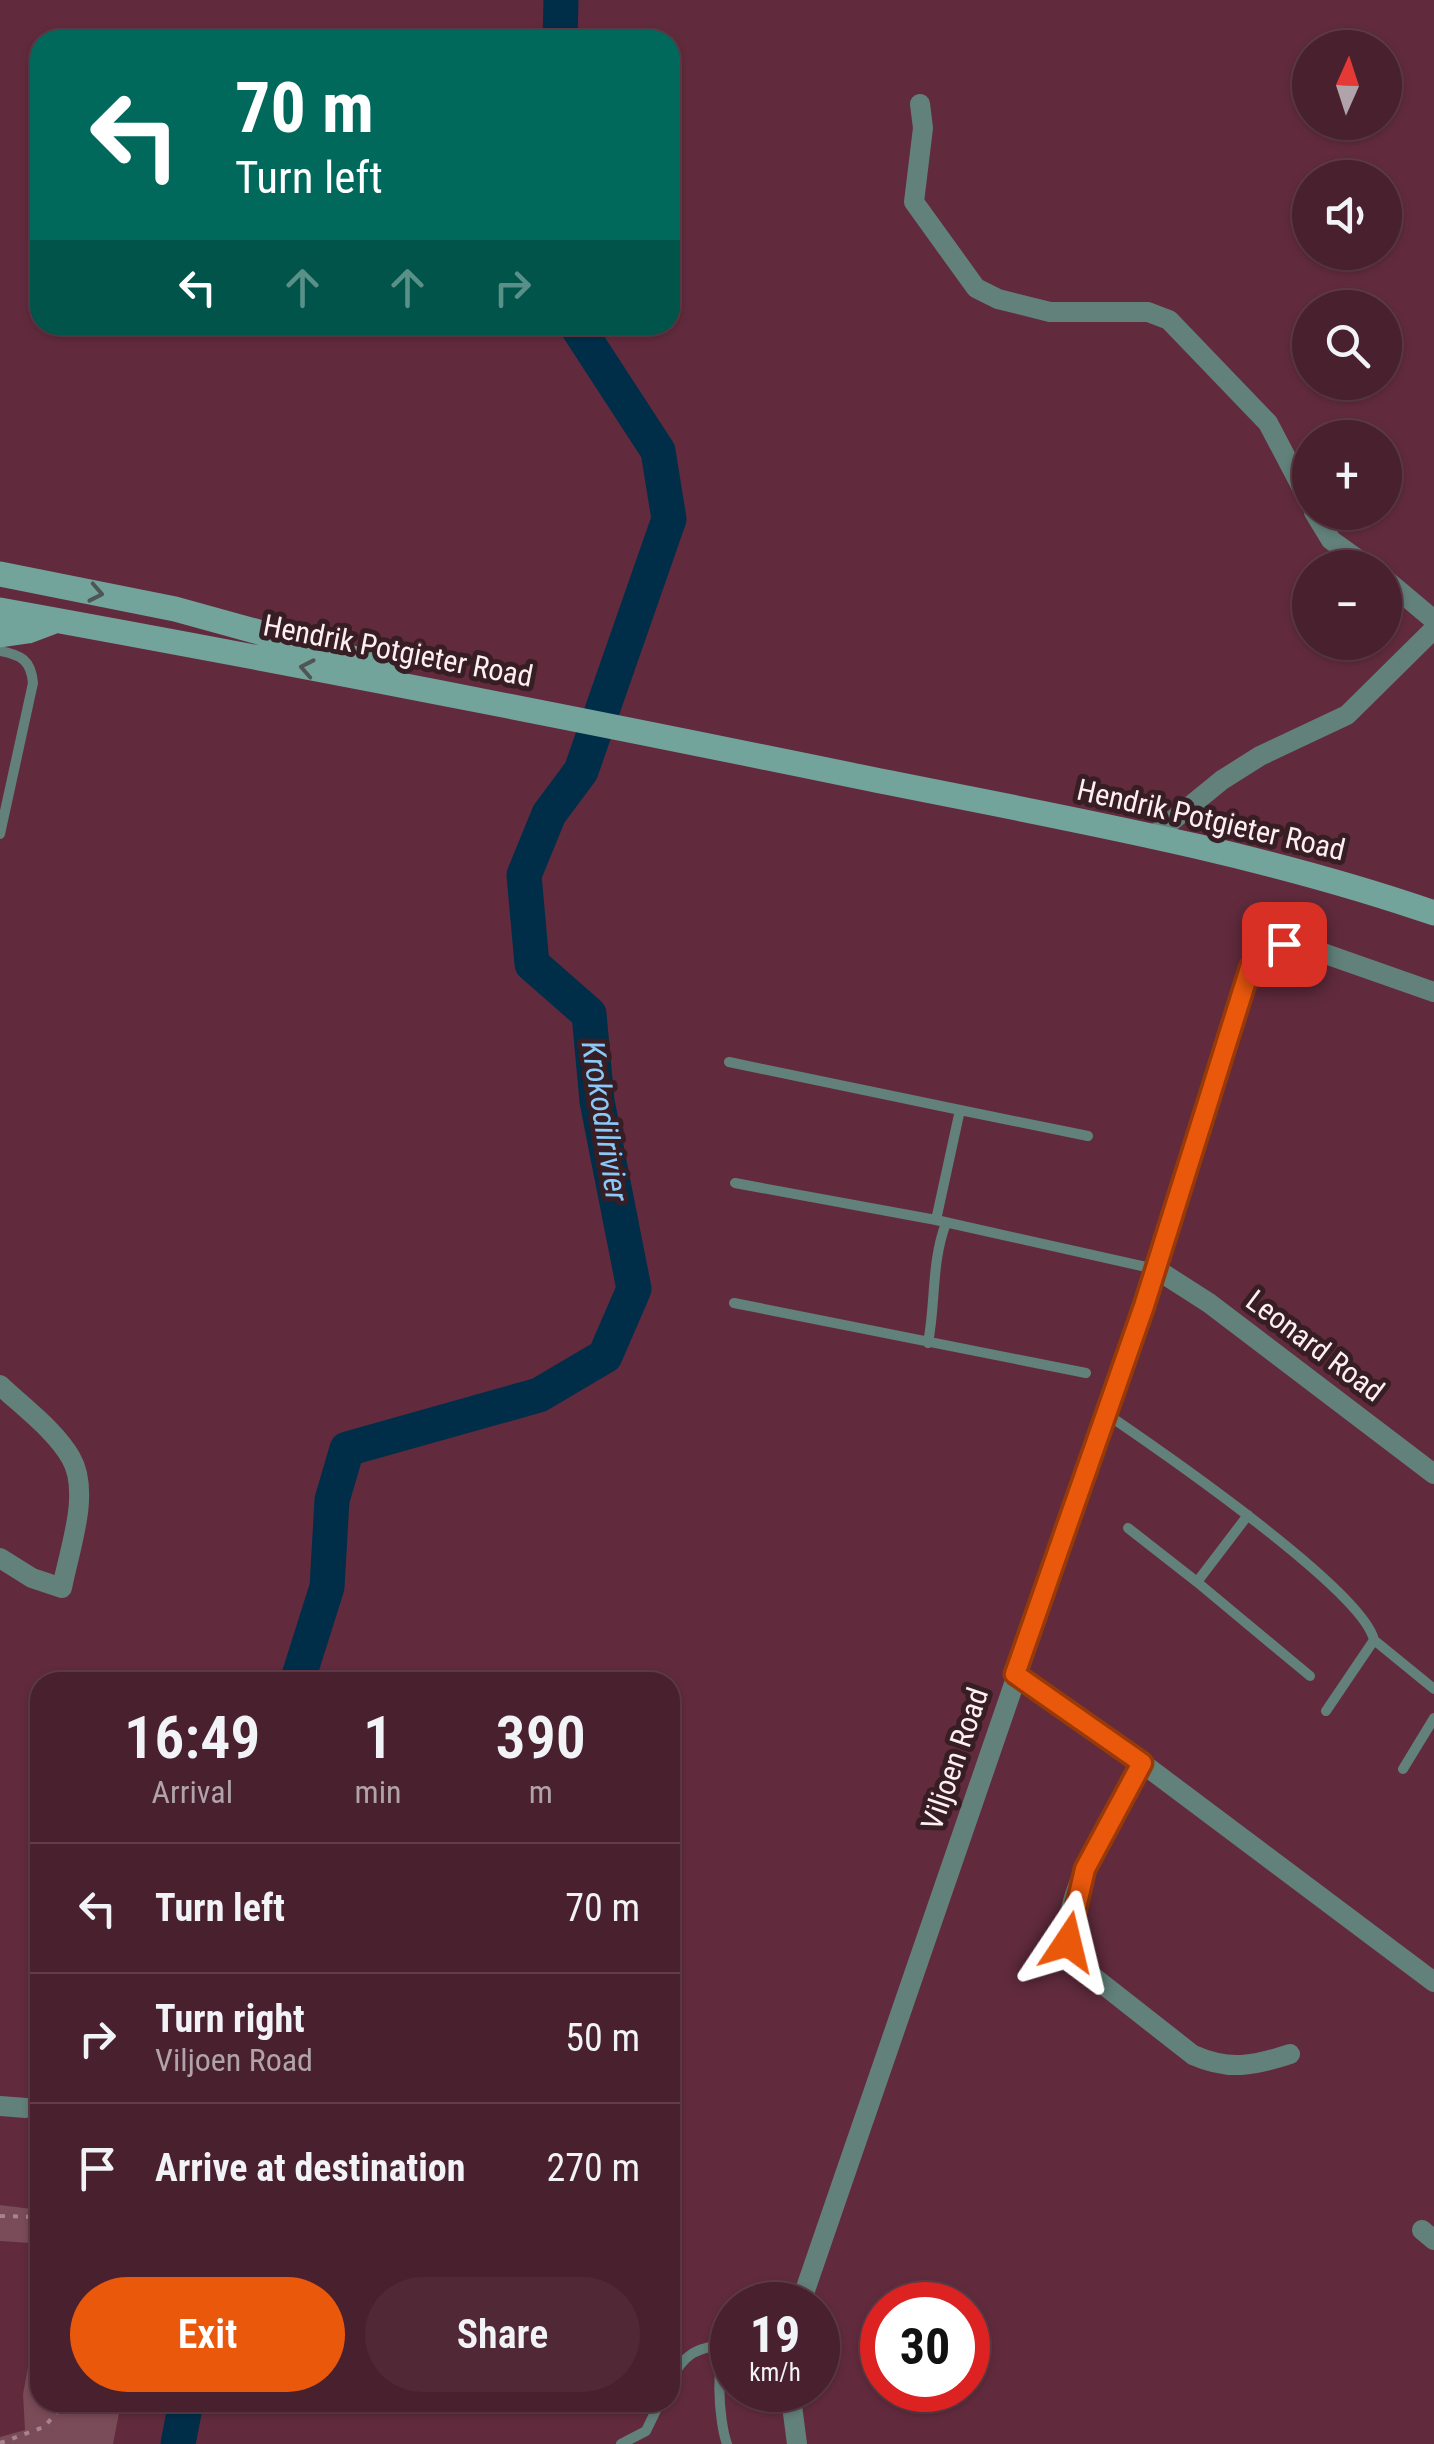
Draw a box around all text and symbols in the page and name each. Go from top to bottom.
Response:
north arrow [1292,30,1402,140]
map controls [1292,30,1402,660]
text: 70 m [235,67,374,149]
icon: left [70,70,200,200]
text: Turn left [235,151,383,204]
button: sound [1292,160,1402,270]
icon: left [170,260,225,315]
icon: ahead [275,260,330,315]
icon: ahead [380,260,435,315]
icon: right [485,260,540,315]
button: search [1292,290,1402,400]
button: + [1292,420,1402,530]
button: − [1292,550,1402,660]
one-way arrow [87,581,104,602]
street label: Hendrik Potgieter Road [260,607,536,694]
one-way arrow [299,658,316,679]
street label: Hendrik Potgieter Road [1074,772,1348,867]
pin [1242,902,1327,987]
icon: arrive [1257,917,1312,972]
water label: Krokodilrivier [574,1038,637,1205]
street label: Leonard Road [1240,1283,1391,1409]
street label: Viljoen Road [914,1683,995,1835]
text: 16:49 [124,1702,261,1773]
text: 1 [363,1702,393,1773]
text: 390 [495,1702,586,1773]
text: Arrival [152,1773,233,1811]
text: min [355,1773,401,1811]
text: m [529,1773,553,1811]
icon: left [70,1881,125,1936]
text: Turn left [155,1886,285,1930]
text: 70 m [565,1886,640,1930]
position arrow [1016,1890,1120,1994]
text: Turn right [155,1997,305,2041]
icon: right [70,2011,125,2066]
text: 50 m [565,2016,640,2060]
text: Viljoen Road [155,2041,313,2079]
icon: arrive [70,2141,125,2196]
text: Arrive at destination [155,2146,465,2190]
text: 270 m [546,2146,640,2190]
button: Exit [70,2277,345,2392]
button: Share [365,2277,640,2392]
speed limit sign: 30 [860,2282,990,2412]
text: 19 [750,2306,800,2364]
text: km/h [749,2358,801,2387]

